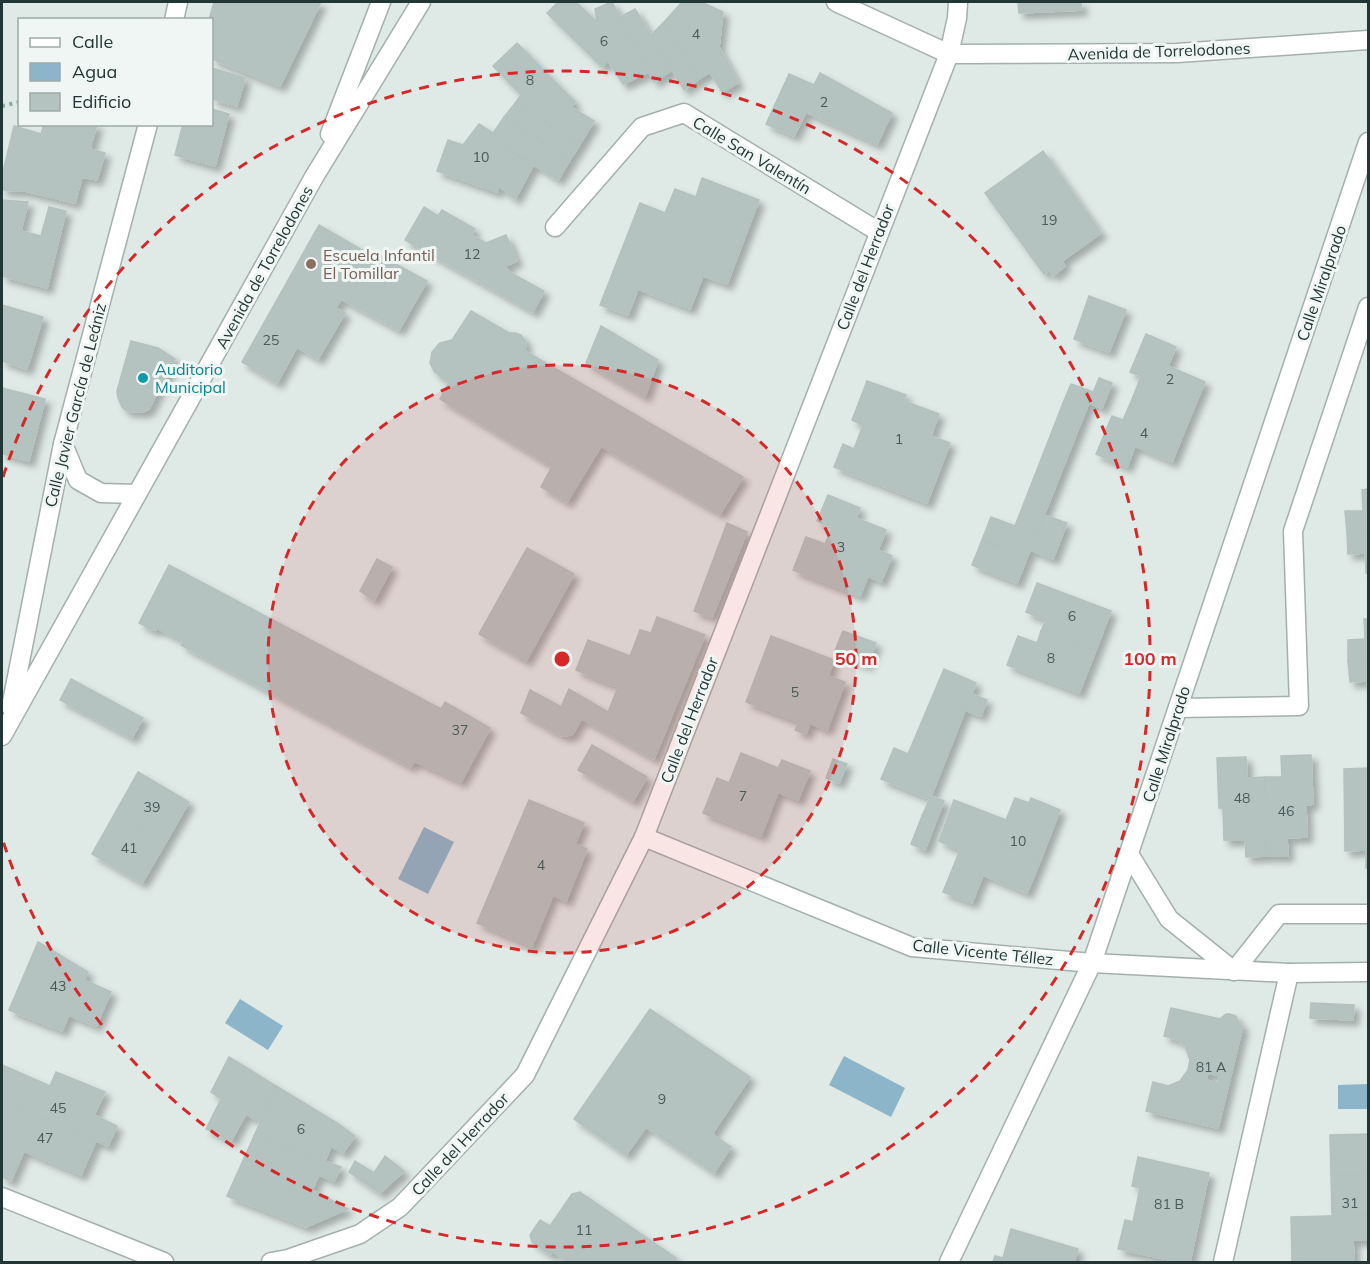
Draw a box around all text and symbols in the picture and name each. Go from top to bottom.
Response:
legend [18,18,213,126]
house number: 4 [692,25,701,43]
text: Calle [72,30,113,53]
house number: 6 [600,32,608,50]
street label: Avenida de Torrelodones [1067,38,1251,64]
text: Agua [72,60,117,83]
house number: 8 [526,71,534,89]
text: Edificio [72,90,131,113]
house number: 2 [820,93,828,111]
street label: Calle San Valentín [689,112,815,198]
house number: 10 [473,148,489,166]
street label: Avenida de Torrelodones [211,182,317,352]
street label: Calle del Herrador [832,201,898,333]
house number: 19 [1041,211,1057,229]
street label: Calle Miralprado [1292,222,1350,344]
place label: Escuela Infantil El Tomillar [323,245,435,283]
house number: 12 [464,245,480,263]
marker: Escuela Infantil El Tomillar [304,257,318,271]
street label: Calle Javier García de Leániz [40,301,110,509]
house number: 25 [263,331,279,349]
place label: Auditorio Municipal [155,359,226,397]
house number: 2 [1166,370,1174,388]
marker: Auditorio Municipal [136,371,150,385]
house number: 4 [1140,424,1149,442]
house number: 1 [895,430,903,448]
house number: 3 [837,538,845,556]
house number: 6 [1068,607,1076,625]
text: 50 m [835,647,877,670]
text: 100 m [1123,647,1177,670]
centre of rings [552,649,572,669]
house number: 8 [1047,649,1055,667]
street label: Calle del Herrador [656,654,722,786]
house number: 5 [791,683,799,701]
street label: Calle Miralprado [1138,683,1194,805]
house number: 37 [452,721,468,739]
house number: 7 [739,787,747,805]
house number: 48 [1234,789,1250,807]
house number: 39 [144,798,160,816]
house number: 46 [1278,802,1294,820]
house number: 10 [1010,832,1026,850]
house number: 41 [121,839,137,857]
house number: 4 [537,856,546,874]
street label: Calle Vicente Téllez [911,935,1055,969]
house number: 43 [50,977,66,995]
house number: 81 A [1196,1058,1227,1076]
street label: Calle del Herrador [407,1088,513,1200]
house number: 9 [658,1090,666,1108]
house number: 45 [50,1099,66,1117]
house number: 6 [297,1120,305,1138]
house number: 47 [37,1129,53,1147]
house number: 31 [1342,1194,1358,1212]
house number: 81 B [1154,1195,1184,1213]
house number: 11 [576,1221,592,1239]

